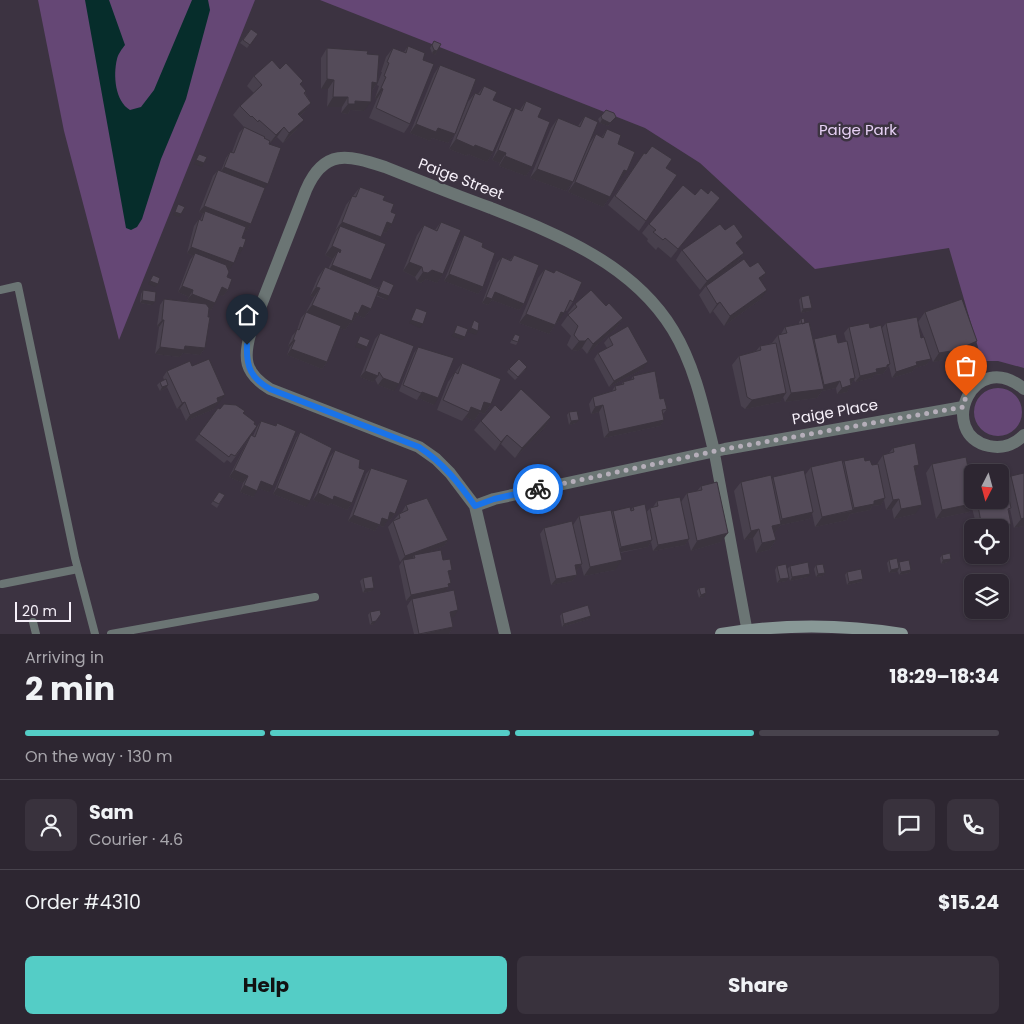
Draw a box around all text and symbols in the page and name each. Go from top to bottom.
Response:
park label: Paige Park [819,119,897,140]
street label: Paige Street [415,153,507,204]
pin [226,294,268,345]
icon: home [233,301,261,329]
pin [945,345,987,396]
icon: bag [952,352,980,380]
street label: Paige Place [790,394,880,429]
courier [513,464,563,514]
north arrow [964,464,1009,509]
map controls [964,464,1009,619]
icon: bike [524,475,552,503]
button: locate [964,519,1009,564]
button: layers [964,574,1009,619]
scale bar [15,599,71,622]
text: 20 m [22,601,57,621]
text: Arriving in [25,646,104,669]
text: 18:29–18:34 [889,663,999,690]
text: 2 min [25,666,115,711]
text: On the way · 130 m [25,745,173,768]
button: person [25,799,77,851]
text: Sam [89,799,134,826]
button: chat [883,799,935,851]
button: phone [947,799,999,851]
text: Courier · 4.6 [89,828,183,851]
text: Order #4310 [25,889,141,916]
text: $15.24 [938,889,999,916]
button: Help [25,956,507,1014]
button: Share [517,956,999,1014]

